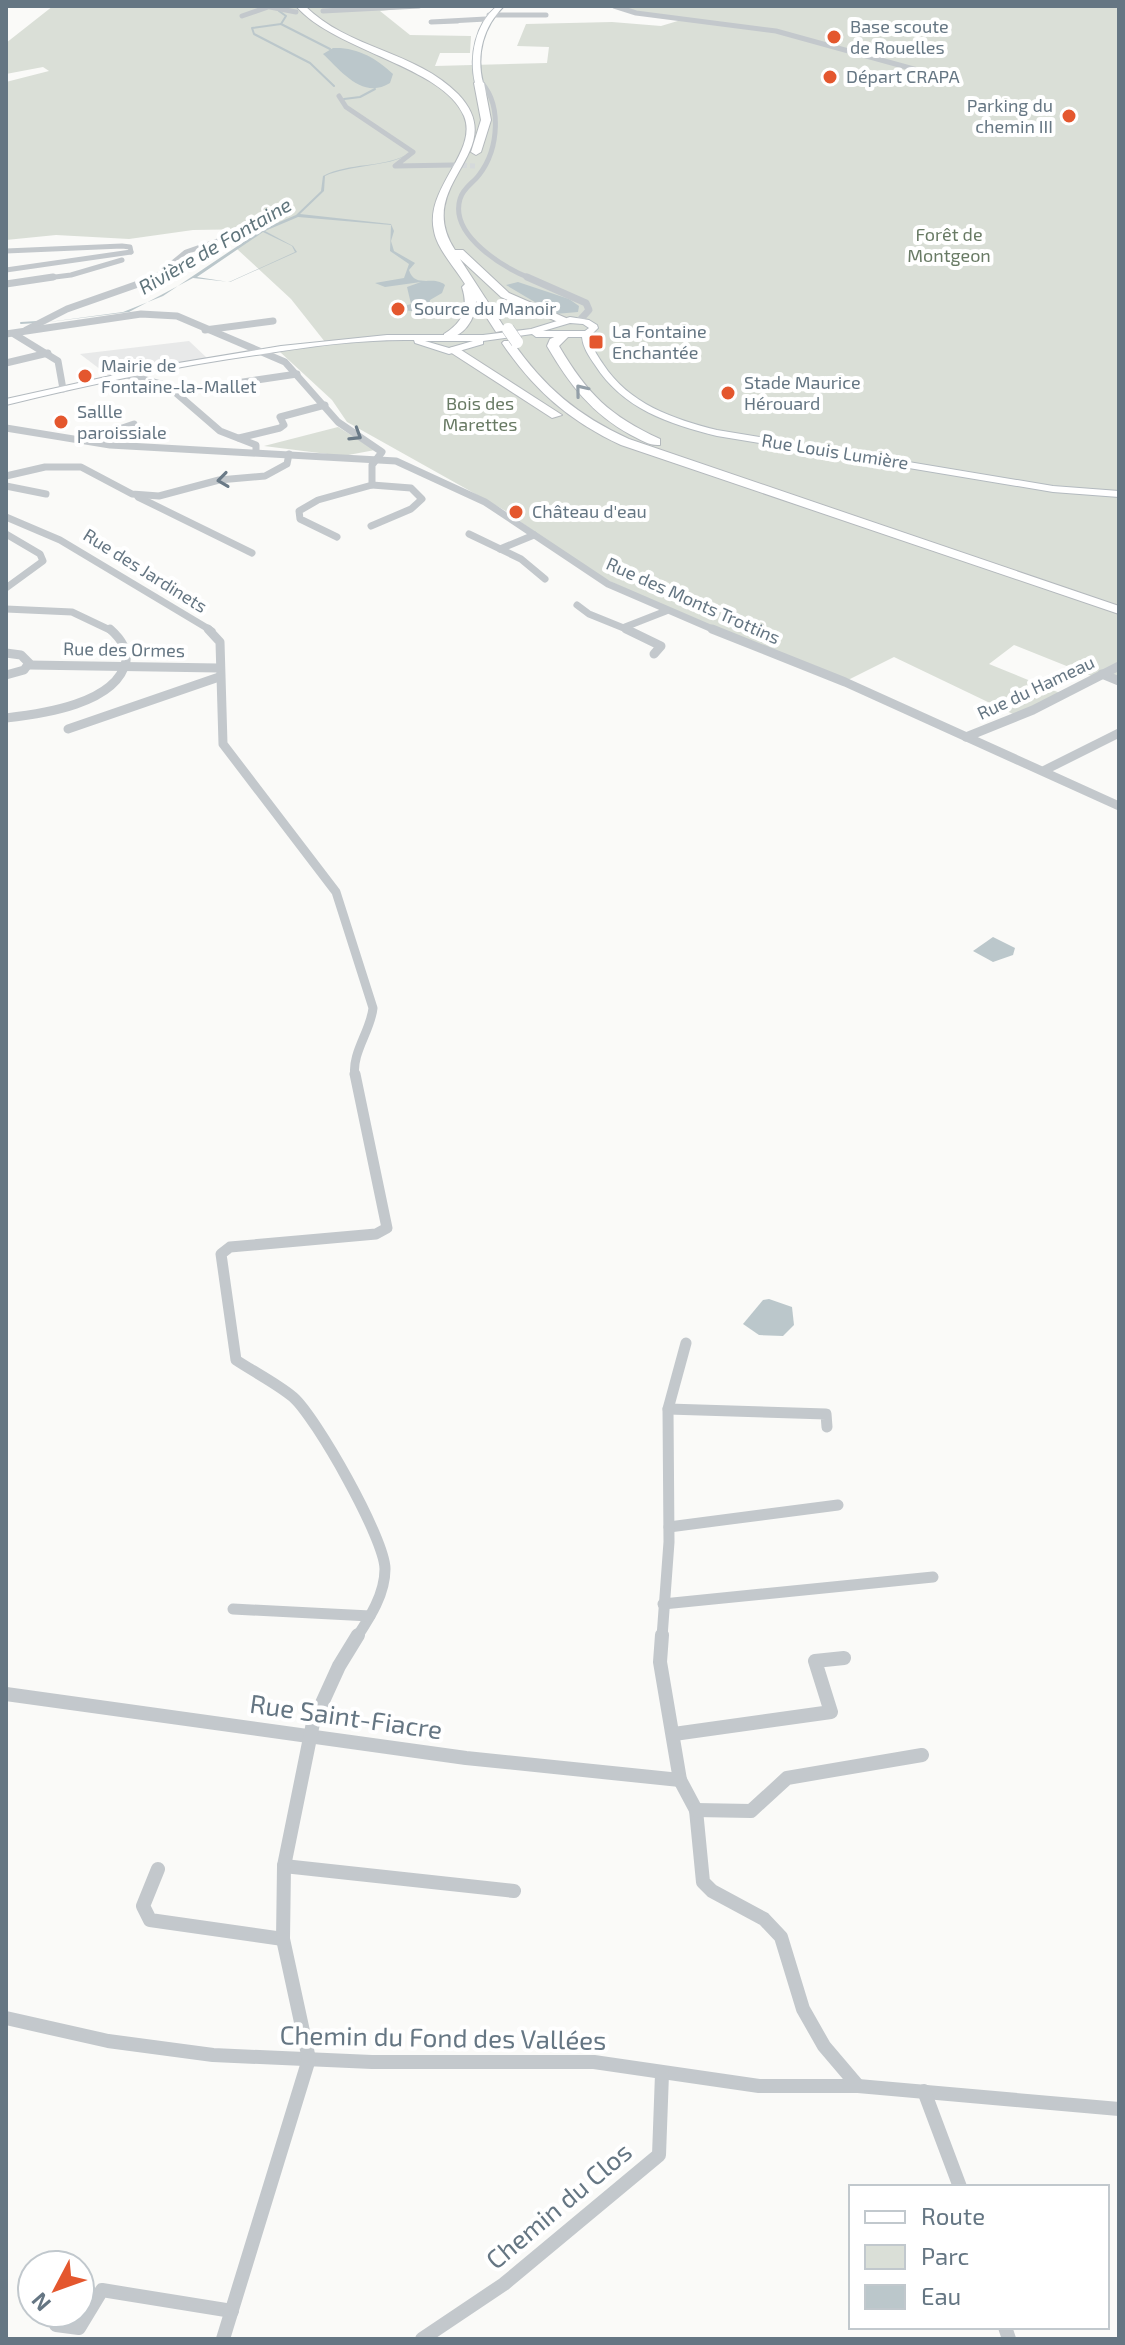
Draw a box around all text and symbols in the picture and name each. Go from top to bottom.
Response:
place label: Base scoute de Rouelles [850,15,949,58]
marker: Base scoute de Rouelles [825,28,843,46]
place label: Départ CRAPA [846,65,961,87]
marker: Départ CRAPA [821,68,839,86]
place label: Parking du chemin III [967,94,1053,137]
marker: Parking du chemin III [1060,107,1078,125]
water label: Rivière de Fontaine [134,191,296,299]
park label: Forêt de Montgeon [907,223,991,266]
place label: Source du Manoir [414,297,557,319]
marker: Source du Manoir [389,300,407,318]
place label: La Fontaine Enchantée [612,320,707,363]
marker: La Fontaine Enchantée [587,333,605,351]
place label: Mairie de Fontaine-la-Mallet [101,354,257,397]
marker: Mairie de Fontaine-la-Mallet [76,367,94,385]
place label: Stade Maurice Hérouard [744,371,861,414]
marker: Stade Maurice Hérouard [719,384,737,402]
one-way arrow [576,385,590,400]
park label: Bois des Marettes [443,392,517,435]
place label: Sallle paroissiale [77,400,167,443]
marker: Sallle paroissiale [52,413,70,431]
one-way arrow [347,426,362,441]
street label: Rue Louis Lumière [760,429,910,473]
one-way arrow [217,471,230,488]
place label: Château d'eau [532,500,647,522]
marker: Château d'eau [507,503,525,521]
street label: Rue des Jardinets [80,523,211,617]
street label: Rue des Monts Trottins [603,552,784,648]
street label: Rue des Ormes [63,637,185,661]
street label: Rue du Hameau [973,650,1098,724]
street label: Rue Saint-Fiacre [248,1687,444,1744]
street label: Chemin du Fond des Vallées [279,2018,607,2055]
street label: Chemin du Clos [479,2135,637,2275]
legend [849,2185,1109,2329]
text: Route [921,2201,985,2230]
text: Parc [921,2241,969,2270]
north arrow [16,2249,96,2329]
text: Eau [921,2281,961,2310]
text: N [25,2288,55,2317]

